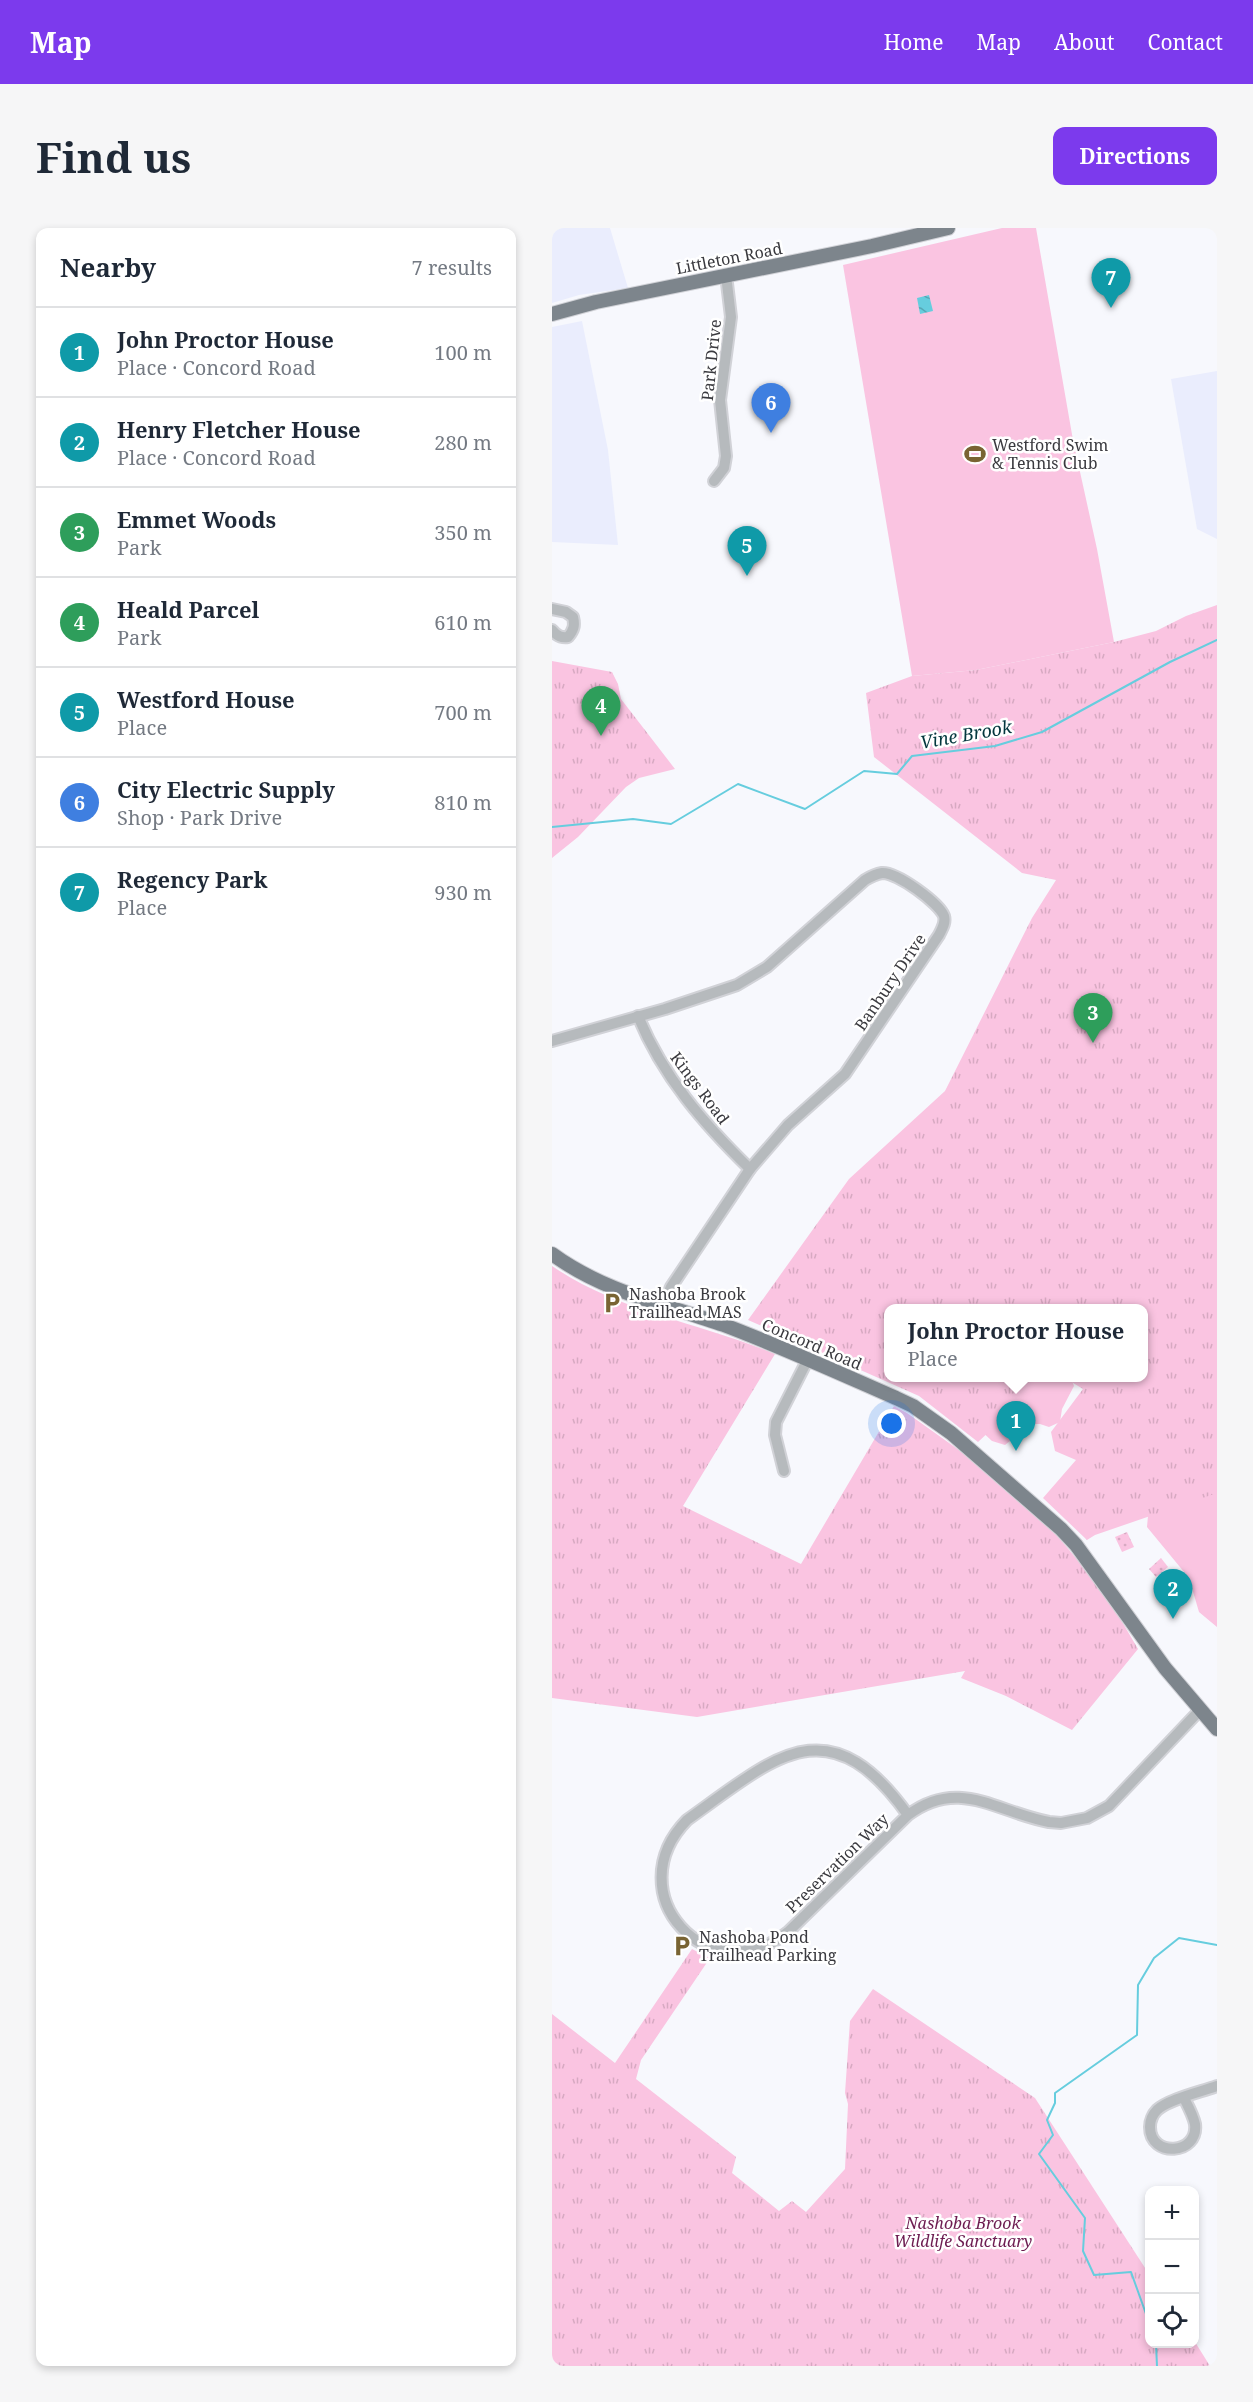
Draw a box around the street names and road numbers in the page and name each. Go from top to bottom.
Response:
street label: Littleton Road [674,237,784,279]
street label: Park Drive [696,318,726,402]
street label: Banbury Drive [849,929,931,1035]
street label: Kings Road [666,1047,735,1129]
street label: Concord Road [759,1313,866,1375]
street label: Preservation Way [781,1807,894,1918]

